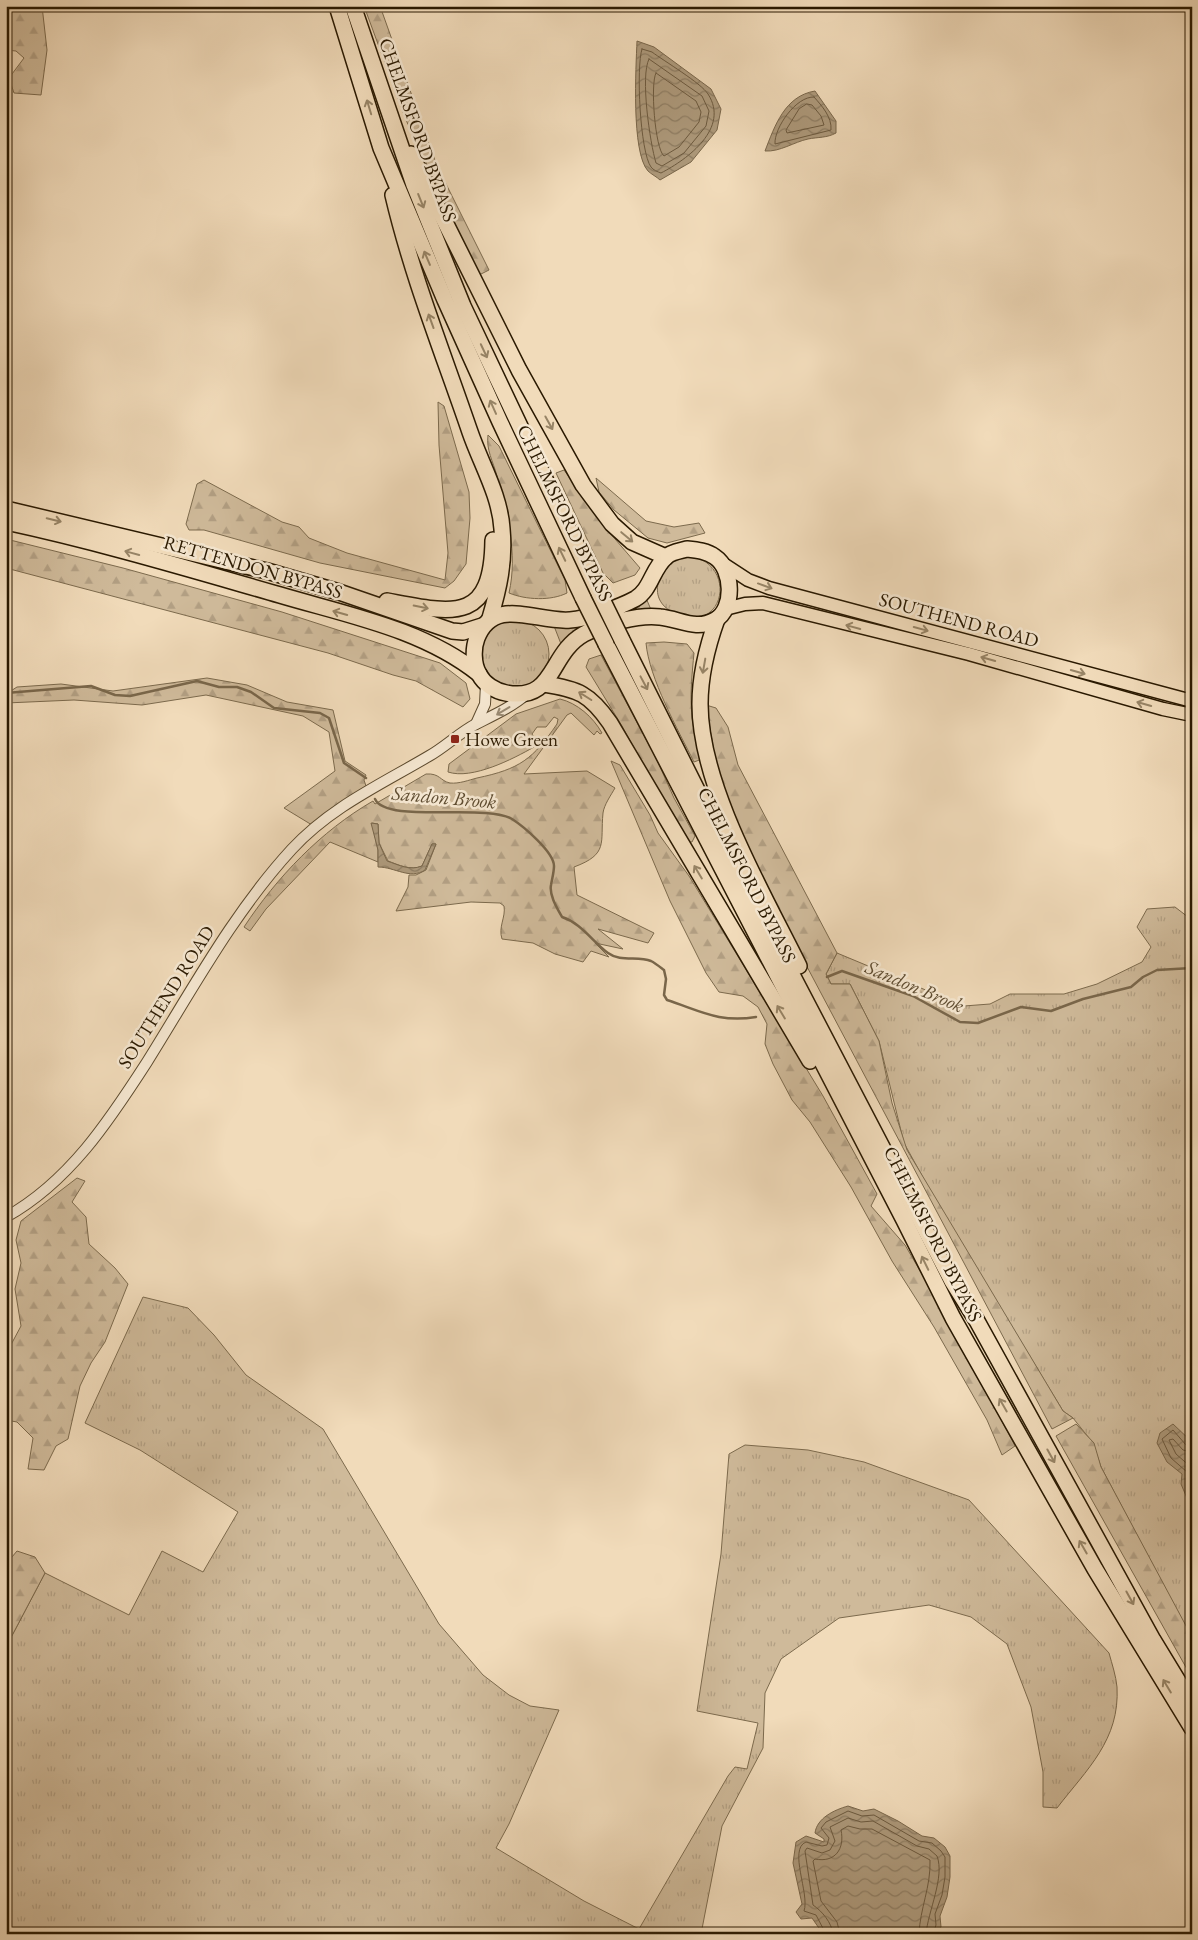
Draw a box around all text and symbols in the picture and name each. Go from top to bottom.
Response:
street label: CHELMSFORD BYPASS [373,35,463,226]
one-way arrow [363,99,373,115]
one-way arrow [417,193,426,208]
one-way arrow [422,251,432,266]
one-way arrow [426,314,435,329]
one-way arrow [479,343,489,358]
one-way arrow [487,400,497,415]
one-way arrow [544,415,554,430]
street label: CHELMSFORD BYPASS [511,420,619,606]
one-way arrow [45,516,61,525]
street label: RETTENDON BYPASS [161,530,345,604]
one-way arrow [620,532,633,543]
one-way arrow [557,547,567,562]
one-way arrow [124,548,140,557]
one-way arrow [756,582,772,591]
street label: SOUTHEND ROAD [876,587,1042,653]
one-way arrow [413,603,429,613]
one-way arrow [333,607,349,617]
one-way arrow [846,621,862,631]
one-way arrow [913,625,929,634]
one-way arrow [981,654,997,663]
one-way arrow [699,658,709,674]
one-way arrow [1070,667,1086,677]
one-way arrow [640,675,649,690]
one-way arrow [578,690,592,700]
one-way arrow [1137,699,1153,708]
one-way arrow [496,706,510,716]
place label: Howe Green [465,727,558,752]
marker: Howe Green [449,733,461,745]
water label: Sandon Brook [390,779,497,815]
street label: CHELMSFORD BYPASS [692,783,802,967]
one-way arrow [693,866,703,880]
street label: SOUTHEND ROAD [112,921,220,1073]
water label: Sandon Brook [861,953,968,1018]
one-way arrow [776,1005,786,1020]
street label: CHELMSFORD BYPASS [878,1142,988,1326]
one-way arrow [920,1255,930,1270]
one-way arrow [997,1399,1007,1413]
one-way arrow [1046,1448,1056,1463]
one-way arrow [1078,1539,1088,1554]
one-way arrow [1126,1590,1135,1605]
one-way arrow [1161,1680,1171,1694]

